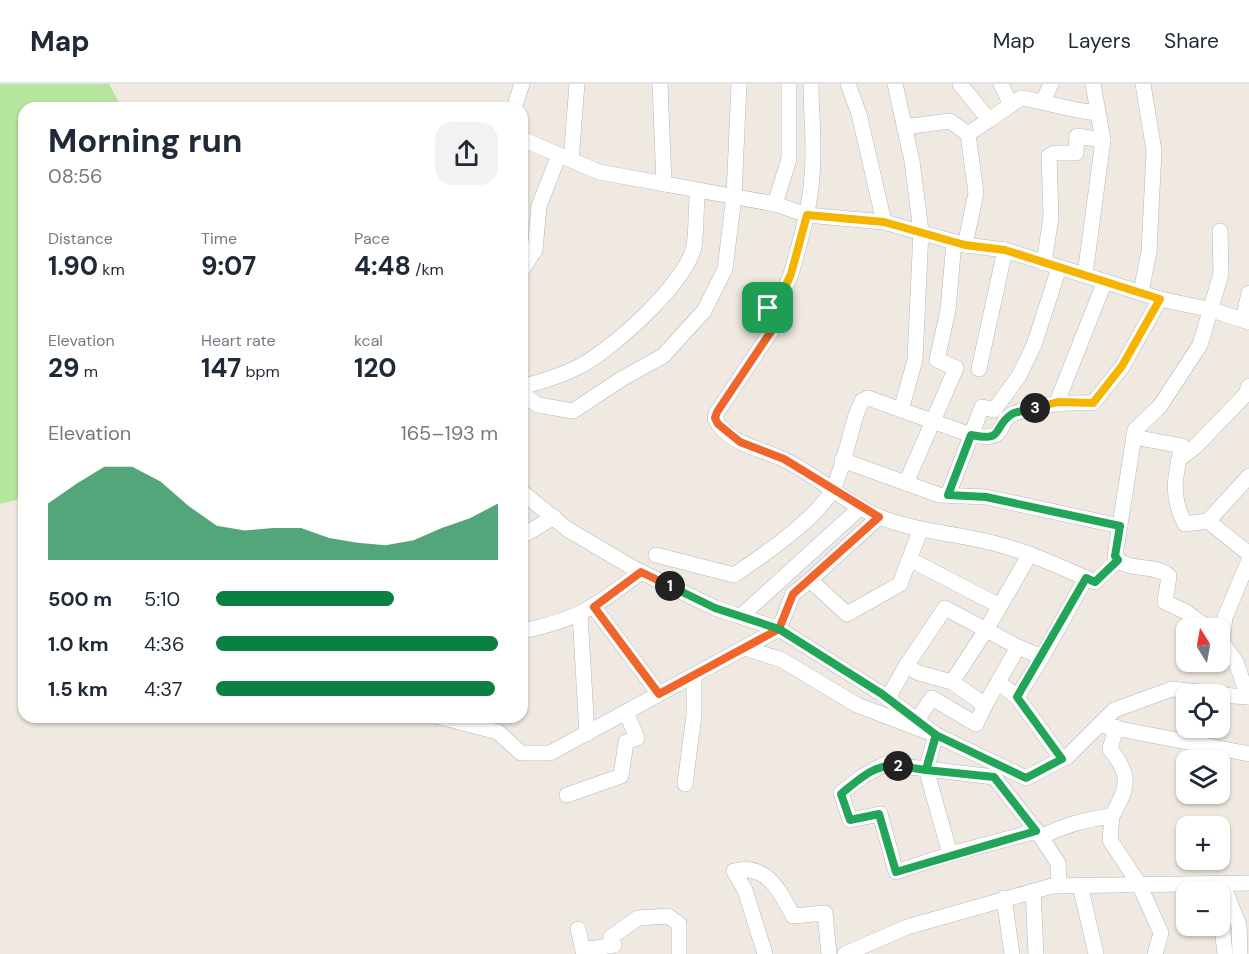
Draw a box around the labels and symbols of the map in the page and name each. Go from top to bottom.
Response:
pin [742,282,793,333]
pin: 3 [1020,393,1050,423]
pin: 1 [655,571,685,601]
north arrow [1176,618,1230,672]
pin: 2 [883,751,913,781]

